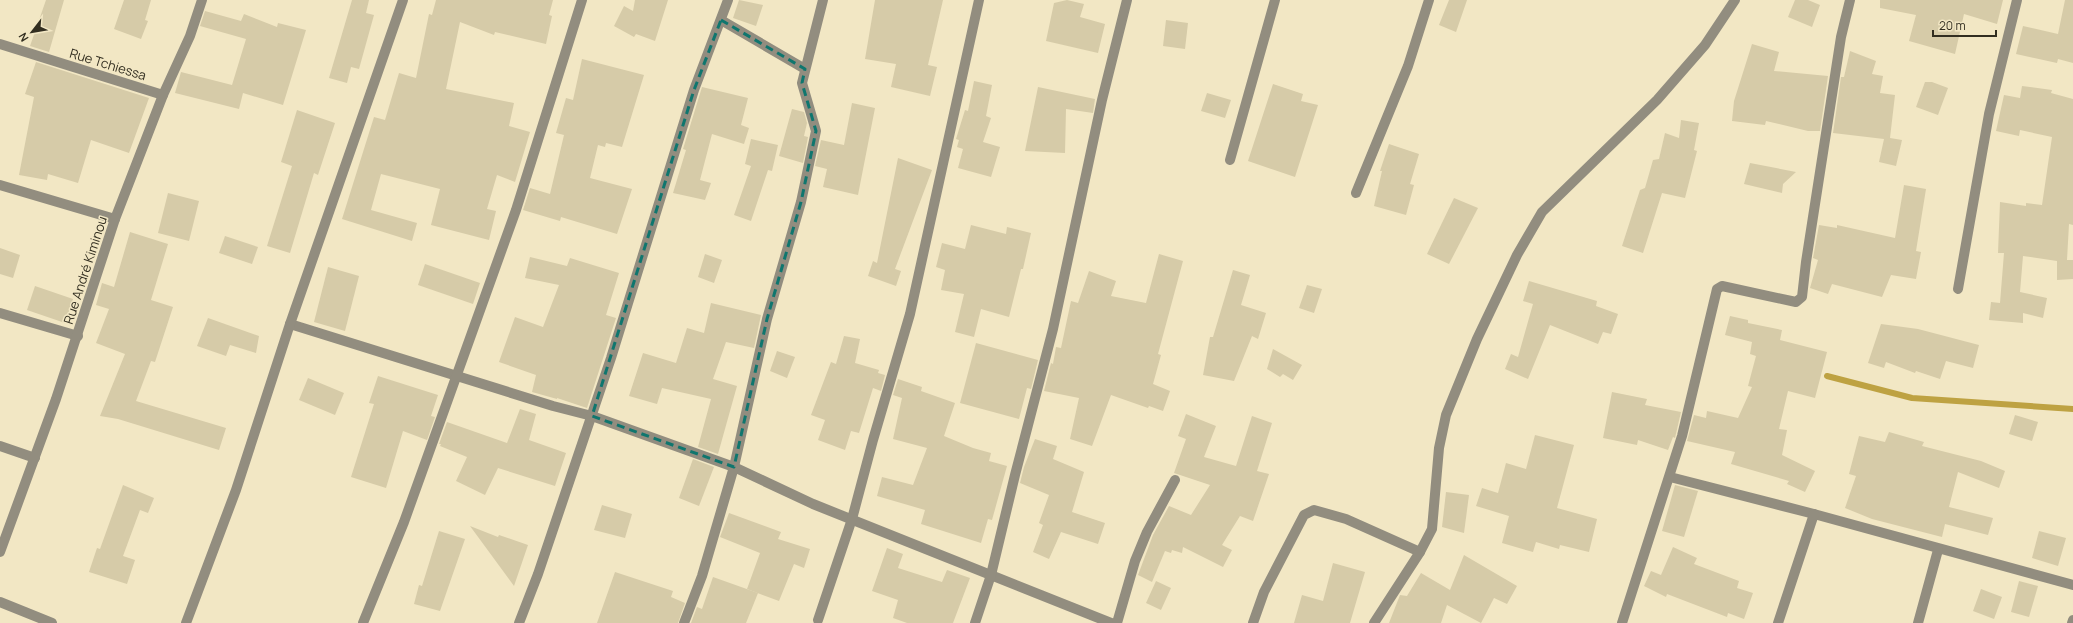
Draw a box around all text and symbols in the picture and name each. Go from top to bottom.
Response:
north arrow [12,12,52,52]
scale bar [1933,12,1996,38]
text: 20 m [1939,17,1966,34]
text: N [14,30,31,45]
street label: Rue Tchiessa [67,44,149,84]
street label: Rue André Kiminou [59,214,111,326]

